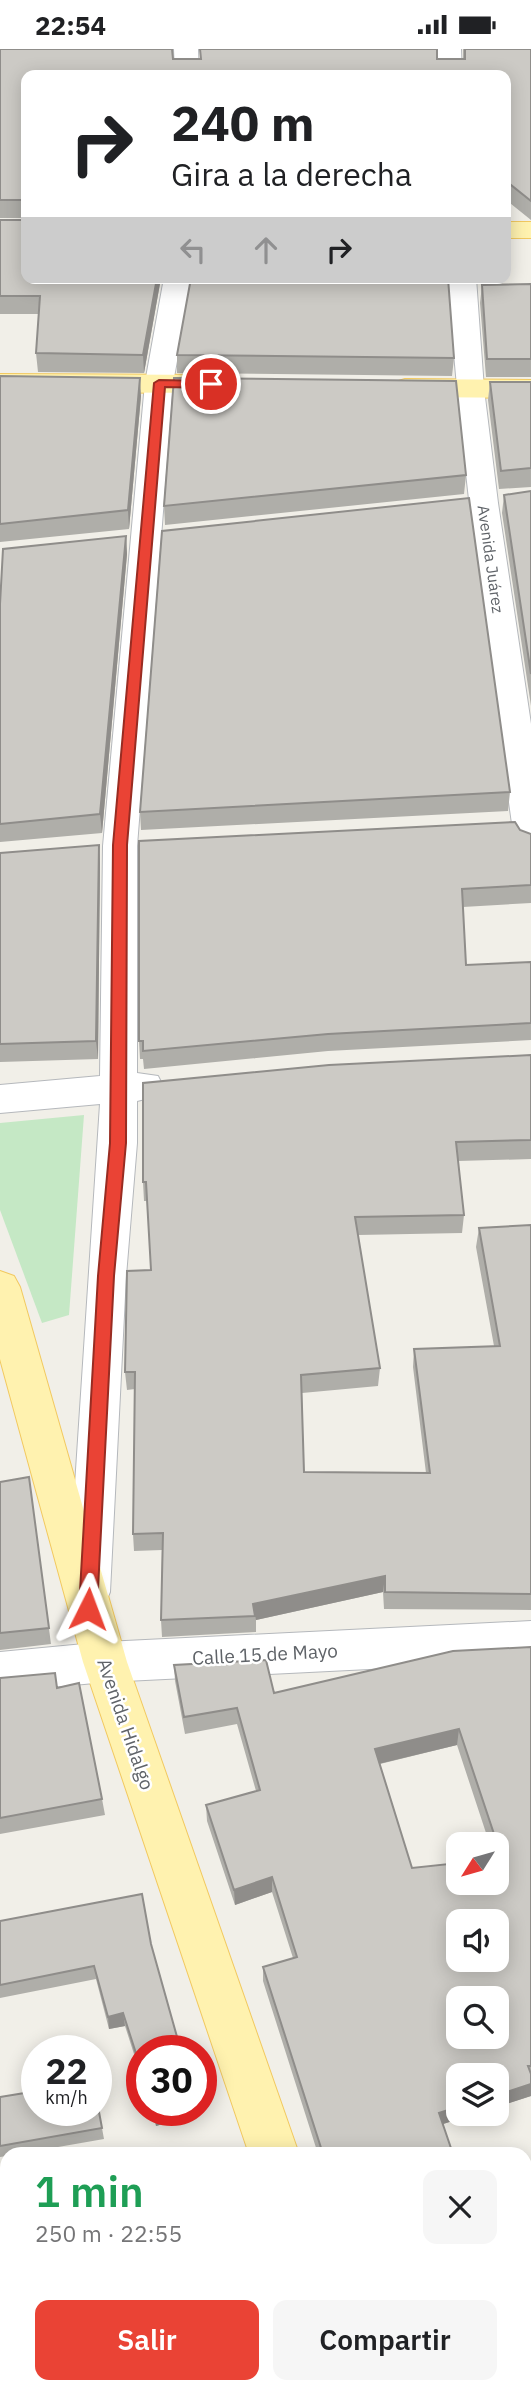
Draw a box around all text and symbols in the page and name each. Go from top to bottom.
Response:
text: 22:54 [35,8,106,42]
text: 240 m [171,91,315,154]
icon: right [56,98,147,189]
text: Gira a la derecha [171,153,412,195]
icon: left [174,231,212,269]
icon: ahead [247,231,285,269]
icon: right [320,231,358,269]
pin [181,354,241,414]
icon: arrive [192,365,230,403]
street label: Avenida Juárez [474,504,508,614]
position arrow [51,1572,125,1646]
street label: Calle 15 de Mayo [192,1638,338,1670]
street label: Avenida Hidalgo [92,1655,160,1793]
north arrow [446,1832,509,1895]
map controls [446,1832,509,2126]
button: sound [446,1909,509,1972]
button: search [446,1986,509,2049]
speed limit sign: 30 [126,2035,217,2126]
text: 22 [45,2048,88,2094]
button: layers [446,2063,509,2126]
text: km/h [45,2086,88,2109]
text: 1 min [35,2164,144,2219]
button: close [423,2170,497,2244]
text: 250 m · 22:55 [35,2218,182,2248]
button: Salir [35,2300,259,2380]
button: Compartir [273,2300,497,2380]

